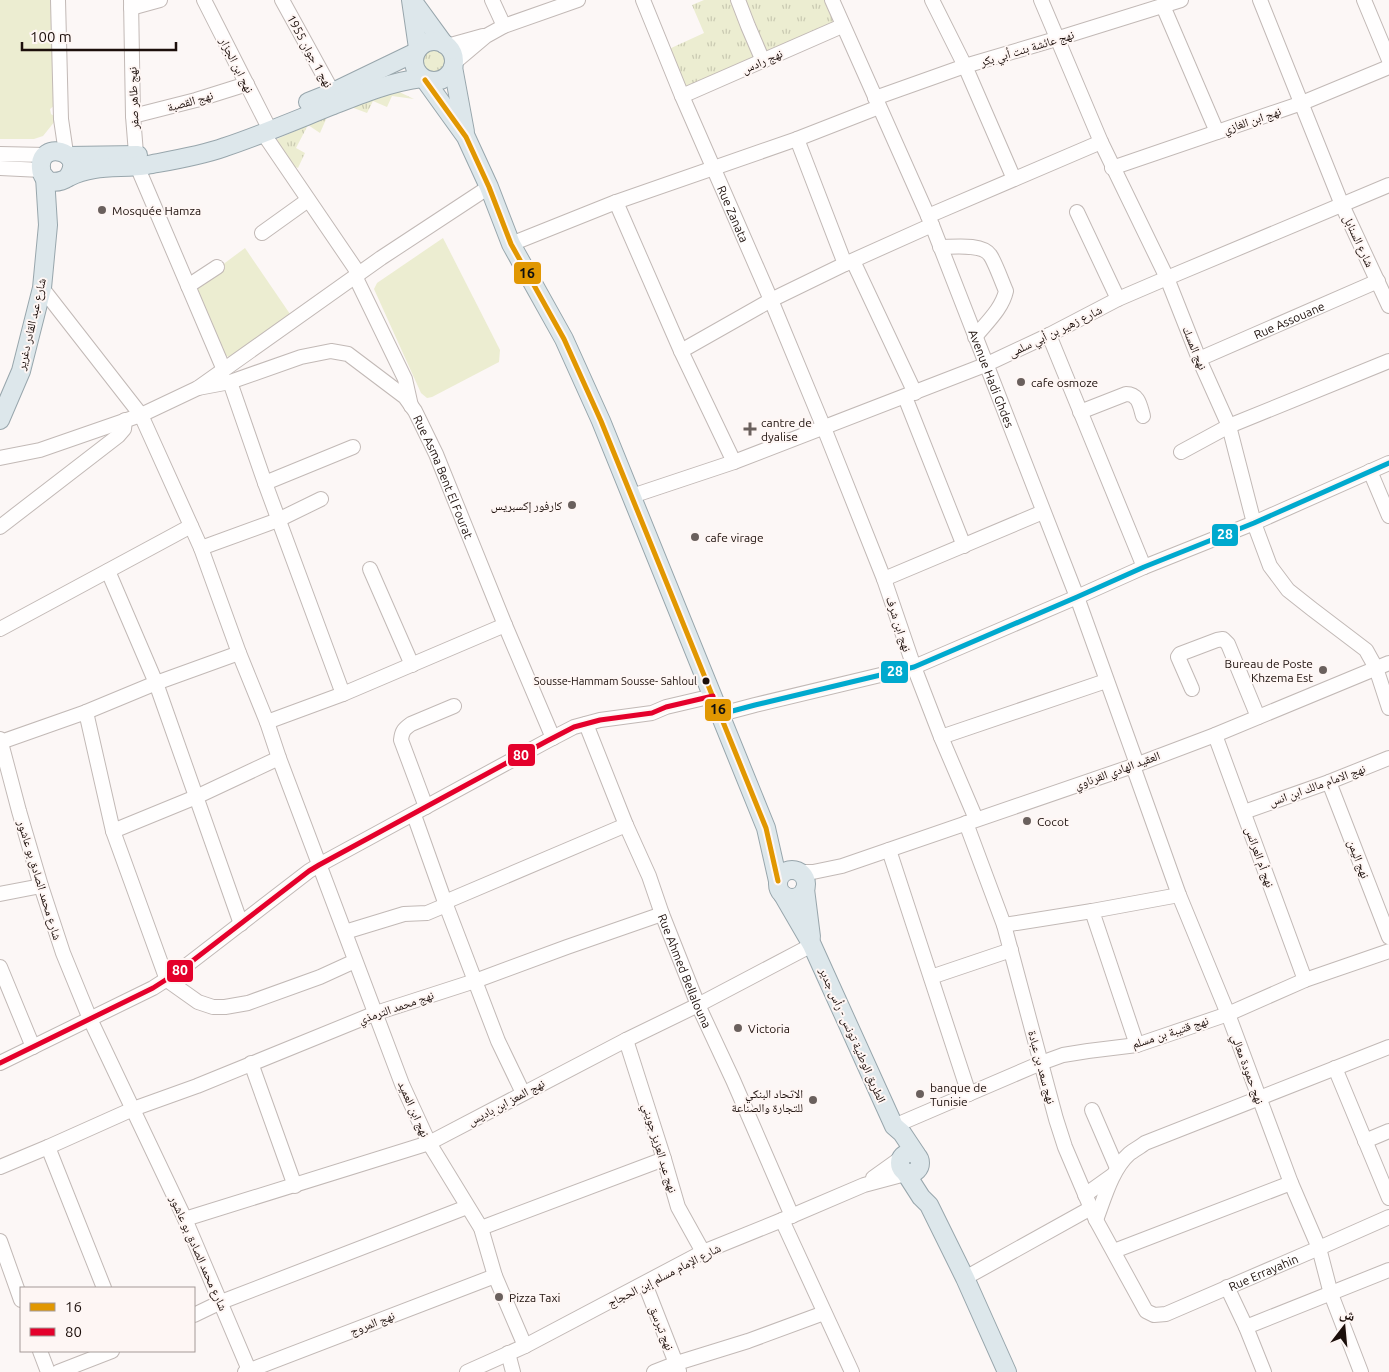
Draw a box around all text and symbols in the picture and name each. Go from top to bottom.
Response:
street label: نهج 1 جوان 1955 [284,12,335,90]
scale bar [22,20,176,52]
text: 100 m [30,28,72,45]
street label: نهج عائشة بنت أبي بكر [978,28,1077,73]
street label: نهج ابن الجزار [216,34,256,95]
street label: نهج رادس [740,46,785,77]
street label: نهج طاهر صفر [125,67,142,130]
street label: نهج القصبة [166,88,215,115]
street label: نهج ابن الغازي [1222,104,1284,140]
street label: Rue Zanata [715,183,751,244]
marker: Mosquée Hamza [96,204,108,216]
place label: Mosquée Hamza [112,204,201,217]
street label: شارع السنابل [1339,213,1377,270]
line badge: 16 [513,261,542,285]
text: 16 [519,265,535,281]
street label: شارع عبد القادر دغرير [14,277,50,373]
street label: Rue Assouane [1252,299,1326,341]
street label: شارع زهير بن أبي سلمى [1006,303,1106,363]
street label: نهج المسك [1179,324,1210,372]
street label: Avenue Hadi Ghdes [967,328,1017,429]
marker: cafe osmoze [1015,376,1027,388]
place label: cafe osmoze [1031,376,1098,389]
street label: Rue Asma Bent El Fourat [411,413,476,541]
place label: cantre de dyalise [761,416,812,443]
marker: cantre de dyalise [743,422,757,436]
place label: كارفور إكسبريس [491,499,562,513]
marker: كارفور إكسبريس [566,499,578,511]
line badge: 28 [1211,523,1239,547]
text: 28 [1217,526,1233,542]
marker: cafe virage [689,531,701,543]
place label: cafe virage [705,531,764,544]
street label: نهج ابن شرف [883,595,914,654]
place label: Bureau de Poste Khzema Est [1225,657,1313,684]
line badge: 28 [880,660,909,684]
text: 28 [887,663,903,679]
marker: Bureau de Poste Khzema Est [1317,664,1329,676]
place label: Sousse-Hammam Sousse- Sahloul [534,675,697,687]
marker: Sousse-Hammam Sousse- Sahloul [701,676,711,686]
line badge: 16 [704,698,732,722]
text: 16 [710,701,726,717]
line badge: 80 [507,743,536,767]
text: 80 [513,747,529,763]
street label: العقيد الهادي القرناوي [1072,748,1163,795]
street label: نهج الامام مالك ابن انس [1267,761,1368,810]
marker: Cocot [1021,815,1033,827]
place label: Cocot [1037,815,1069,828]
street label: شارع محمد الصادق بو عاشور [13,818,64,942]
street label: نهج أم العرائس [1241,825,1277,890]
street label: نهج اليمن [1345,838,1372,881]
street label: Rue Ahmed Bellalouna [656,912,714,1030]
line badge: 80 [166,959,194,983]
text: 80 [172,962,188,978]
street label: الطريق الوطنية تونس - رأس جدير [816,965,889,1105]
street label: نهج محمد الترمذي [357,988,437,1030]
street label: نهج قتيبة بن مسلم [1130,1013,1211,1052]
marker: Victoria [732,1022,744,1034]
place label: Victoria [748,1022,790,1035]
street label: نهج سعد بن عبادة [1025,1029,1058,1105]
street label: نهج حمودة معالي [1225,1032,1267,1107]
street label: نهج المعز ابن باديس [465,1076,547,1129]
street label: نهج ابن العميد [395,1079,432,1140]
place label: banque de Tunisie [930,1081,987,1108]
place label: الاتحاد البنكي للتجارة والصناعة [732,1087,803,1115]
marker: banque de Tunisie [914,1088,926,1100]
marker: الاتحاد البنكي للتجارة والصناعة [807,1094,819,1106]
street label: نهج عبد العزيز جويني [636,1102,680,1195]
street label: شارع محمد الصادق بو عاشور [165,1193,230,1313]
street label: شارع اﻹمام مسلم إبن الحجاج [605,1241,724,1311]
street label: Rue Errayahin [1226,1251,1300,1293]
legend [20,1287,195,1352]
marker: Pizza Taxi [493,1291,505,1303]
place label: Pizza Taxi [509,1291,560,1304]
text: 16 [65,1298,82,1315]
north arrow [1319,1302,1369,1352]
street label: نهج تبرسق [646,1304,677,1353]
text: ش [1338,1305,1357,1325]
street label: نهج المروج [348,1308,397,1338]
text: 80 [65,1323,82,1340]

